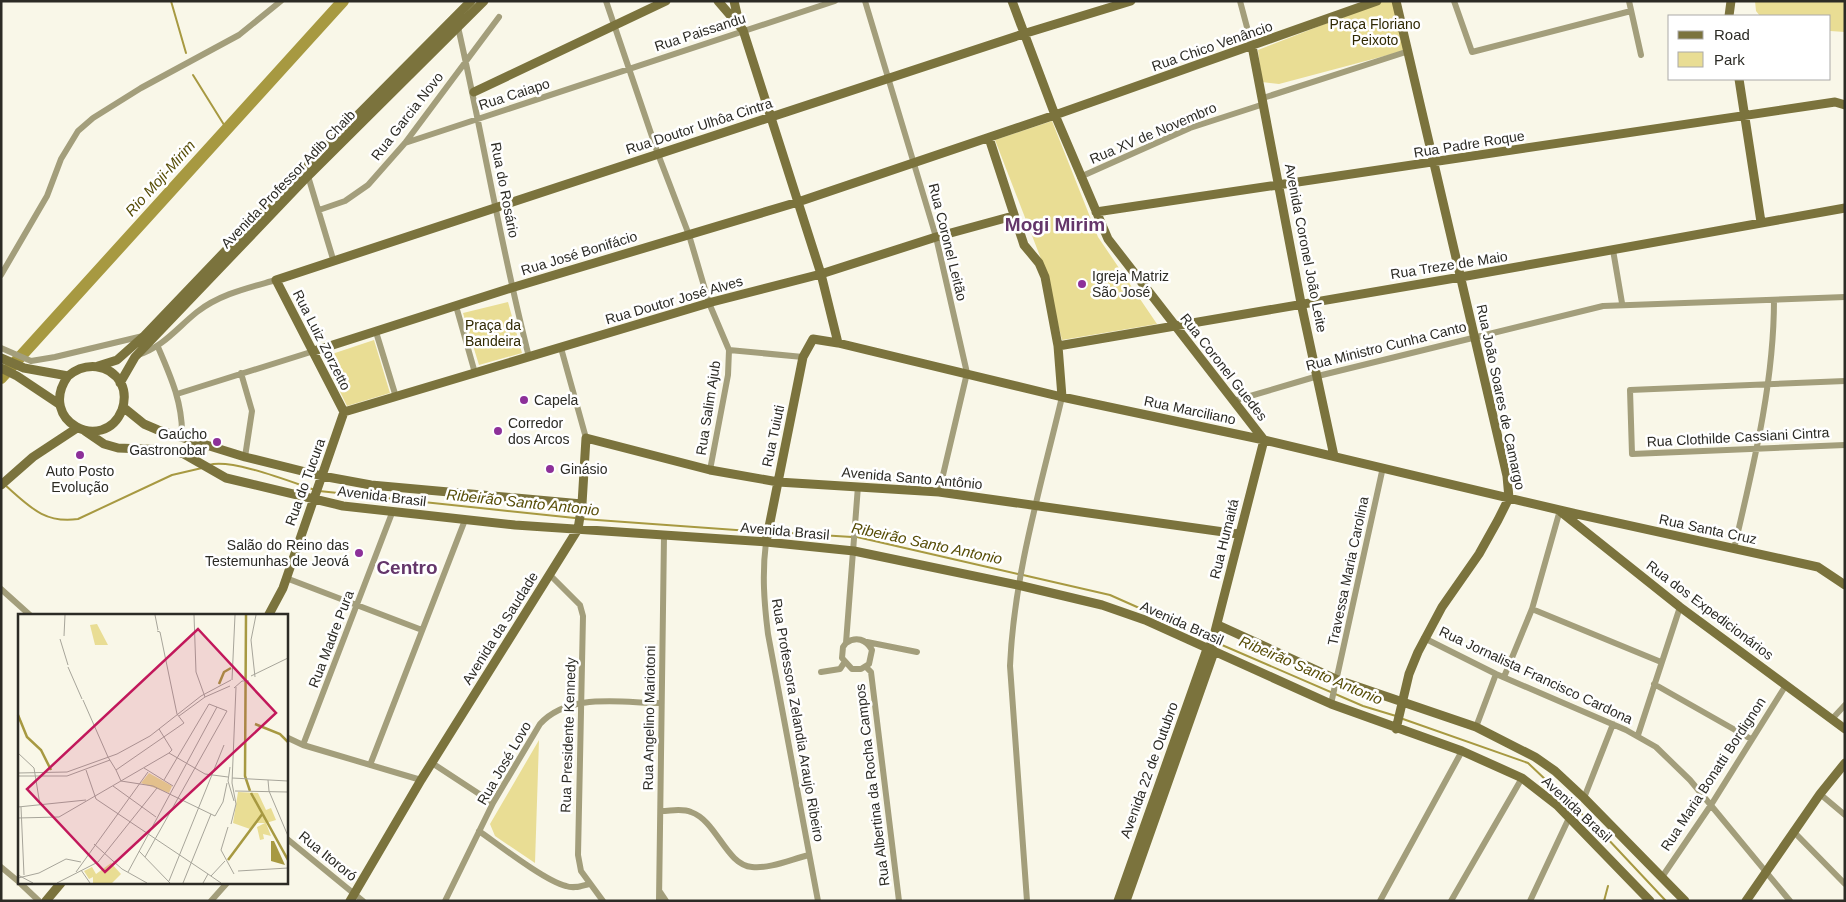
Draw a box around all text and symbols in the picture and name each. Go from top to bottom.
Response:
street label: Rua Paissandu [652,10,748,54]
legend [1668,15,1831,80]
park label: Praça Floriano Peixoto [1329,16,1421,48]
street label: Rua Chico Venâncio [1149,18,1275,74]
text: Road [1714,26,1750,43]
text: Park [1714,51,1745,68]
street label: Rua Garcia Novo [368,69,446,163]
street label: Rua Caiapo [476,75,552,113]
street label: Rua Doutor Ulhôa Cintra [624,95,775,157]
street label: Rua XV de Novembro [1087,99,1219,167]
street label: Avenida Professor Adib Chaib [218,106,358,251]
street label: Rua Padre Roque [1412,127,1526,161]
water label: Rio Moji-Mirim [122,137,198,219]
street label: Rua do Rosário [488,141,522,239]
street label: Avenida Coronel João Leite [1282,162,1330,334]
street label: Rua Coronel Leitão [926,182,970,303]
district label: Mogi Mirim [1005,214,1105,235]
street label: Rua José Bonifácio [519,228,639,278]
street label: Rua Treze de Maio [1389,248,1509,282]
place label: Igreja Matriz São José [1092,268,1169,300]
street label: Rua Doutor José Alves [603,273,745,327]
marker: Igreja Matriz São José [1076,278,1088,290]
street label: Rua Luiz Zorzetto [290,287,354,393]
street label: Rua João Soares de Camargo [1474,303,1529,491]
street label: Rua Coronel Guedes [1177,310,1271,424]
park label: Praça da Bandeira [465,317,521,349]
street label: Rua Ministro Cunha Canto [1304,318,1468,374]
street label: Rua Salim Ajub [693,359,723,457]
place label: Capela [534,392,579,408]
street label: Rua Marciliano [1143,392,1238,428]
marker: Capela [518,394,530,406]
street label: Rua Tuiuti [759,404,787,468]
place label: Corredor dos Arcos [508,415,569,447]
street label: Rua Clothilde Cassiani Cintra [1646,424,1830,450]
marker: Corredor dos Arcos [492,425,504,437]
place label: Gaúcho Gastronobar [129,426,207,458]
marker: Gaúcho Gastronobar [211,436,223,448]
street label: Rua do Tucura [282,436,328,528]
marker: Auto Posto Evolução [74,449,86,461]
place label: Ginásio [560,461,608,477]
place label: Auto Posto Evolução [46,463,114,495]
marker: Ginásio [544,463,556,475]
street label: Avenida Santo Antônio [841,464,983,492]
street label: Avenida Brasil [337,483,427,509]
water label: Ribeirão Santo Antonio [446,486,600,518]
street label: Travessa Maria Carolina [1324,495,1372,647]
street label: Rua Humaitá [1206,497,1242,581]
street label: Rua Santa Cruz [1658,511,1758,547]
street label: Avenida Brasil [740,519,830,543]
water label: Ribeirão Santo Antonio [850,519,1004,567]
place label: Salão do Reino das Testemunhas de Jeová [205,537,349,569]
marker: Salão do Reino das Testemunhas de Jeová [353,547,365,559]
district label: Centro [376,557,438,578]
street label: Rua dos Expedicionários [1643,557,1777,663]
street label: Avenida da Saudade [459,569,541,687]
street label: Rua Madre Pura [305,588,357,690]
street label: Rua Professora Zelandia Araujo Ribeiro [769,597,827,843]
street label: Avenida Brasil [1138,598,1226,648]
inset map [18,614,288,884]
street label: Rua Jornalista Francisco Cardona [1437,623,1635,727]
water label: Ribeirão Santo Antonio [1237,632,1385,708]
street label: Rua Angelino Mariotoni [640,645,658,791]
street label: Rua Presidente Kennedy [557,657,579,813]
street label: Rua Albertina da Rocha Campos [852,683,892,887]
street label: Rua Maria Bonatti Bordignon [1657,694,1769,854]
street label: Avenida 22 de Outubro [1117,700,1181,840]
street label: Rua José Lovo [474,718,534,807]
street label: Avenida Brasil [1539,773,1615,845]
street label: Rua Itororó [296,828,360,884]

